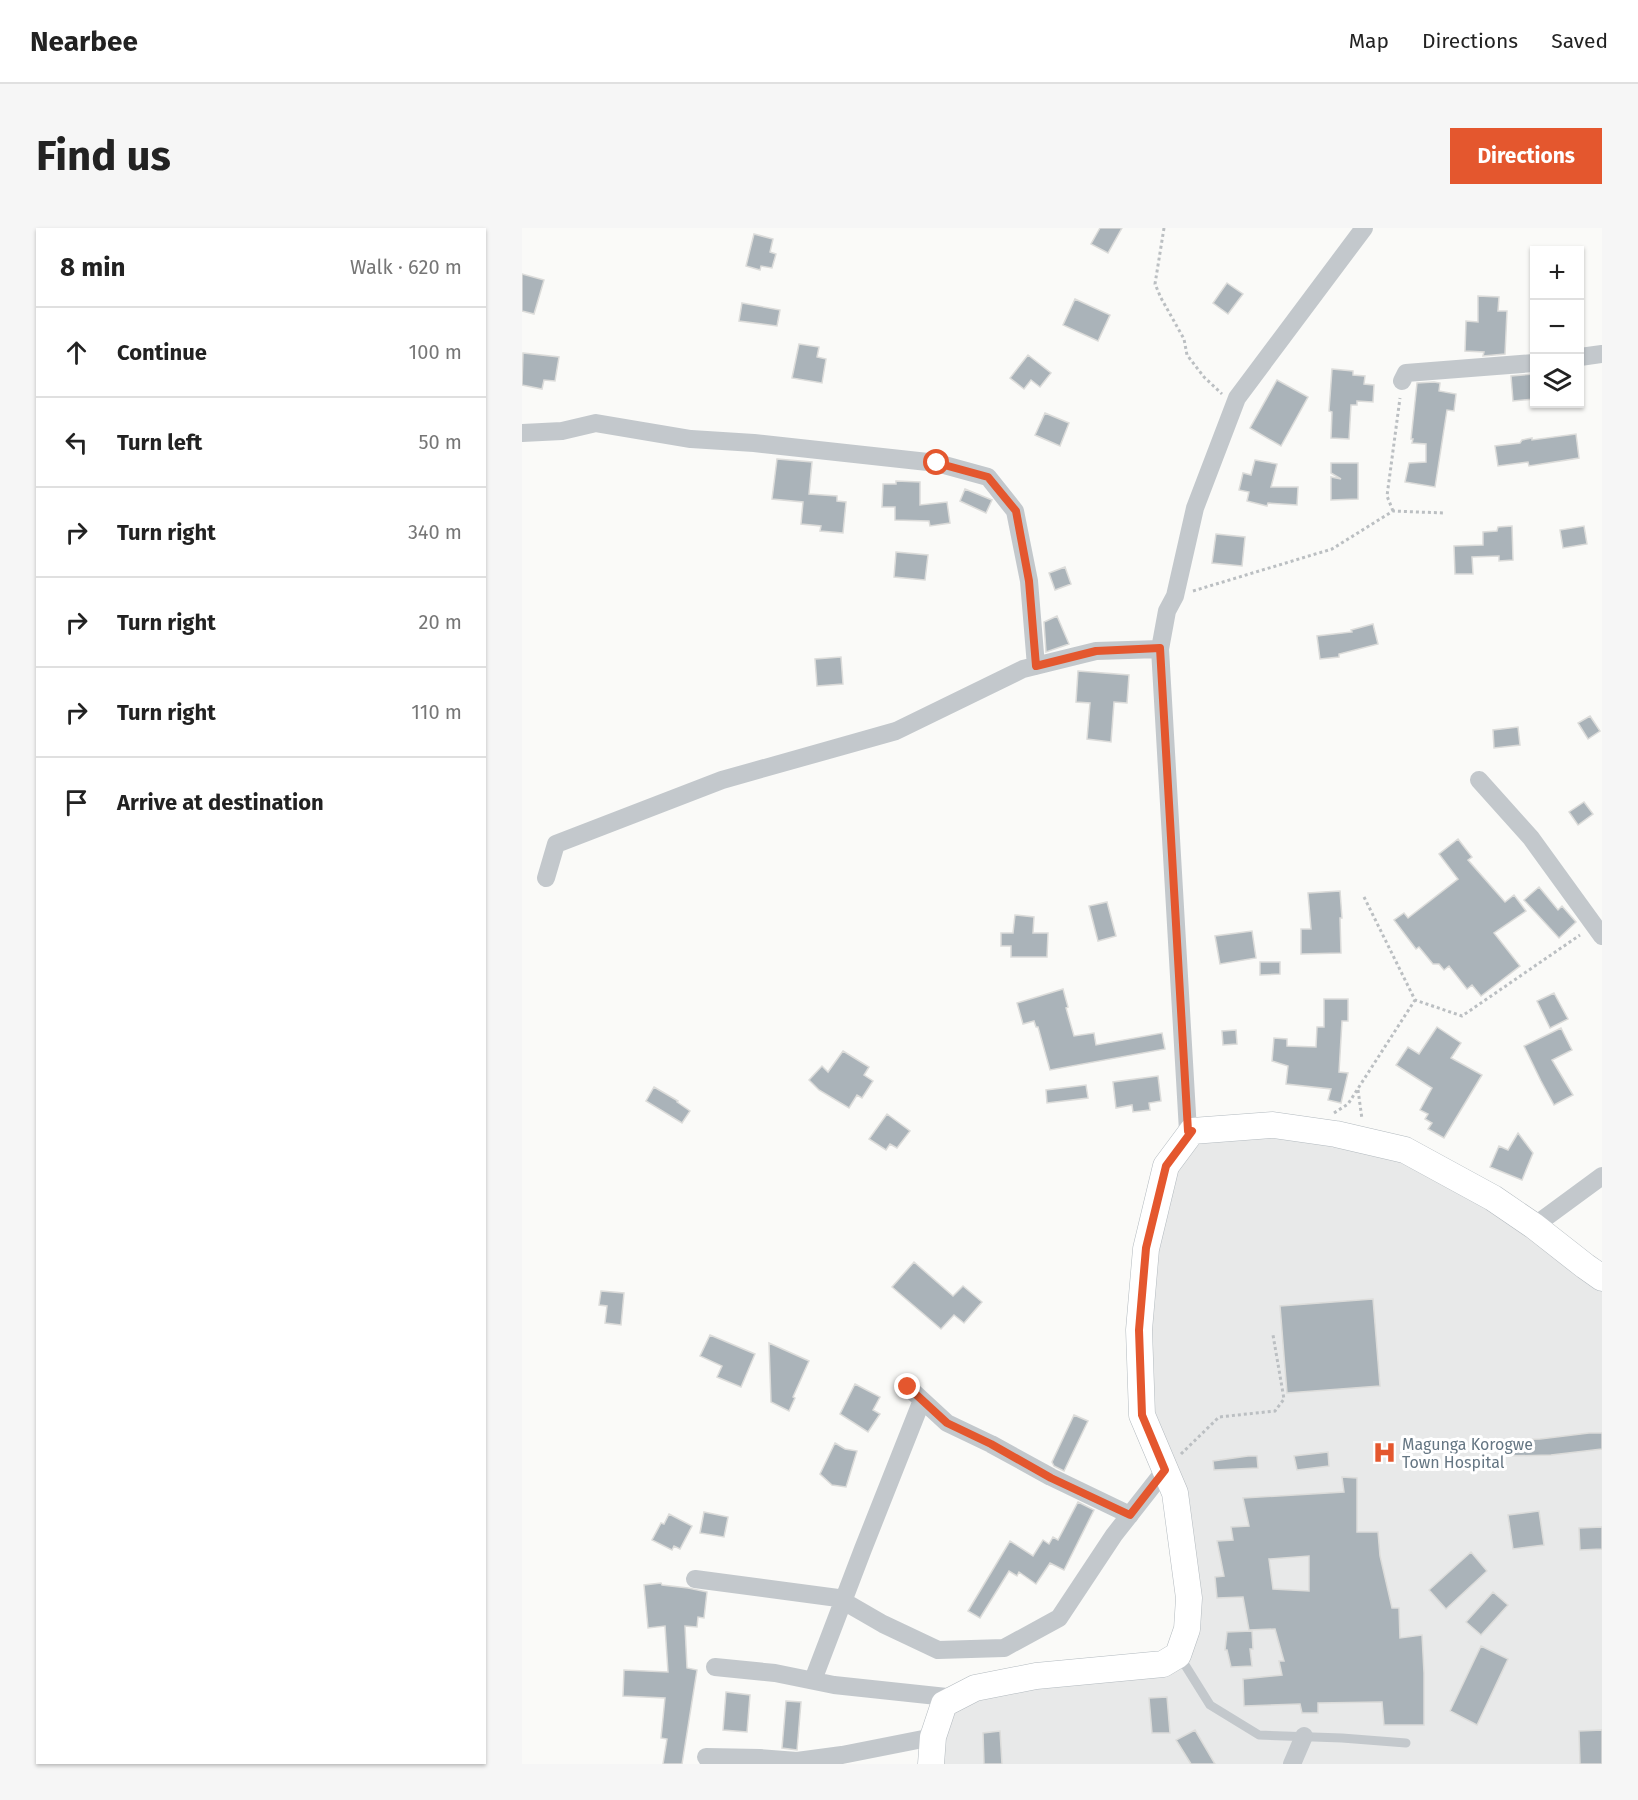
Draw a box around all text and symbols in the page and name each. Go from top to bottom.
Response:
text: Nearbee [30,25,138,58]
text: Map [1349,28,1389,54]
text: Directions [1422,28,1518,54]
text: Saved [1551,28,1608,54]
button: Directions [1450,128,1602,184]
text: Find us [36,131,171,181]
map controls [1530,246,1584,408]
button: + [1530,246,1584,300]
text: 8 min [60,252,126,283]
text: Walk · 620 m [350,255,462,279]
button: − [1530,300,1584,354]
icon: ahead [60,336,93,369]
text: Continue [117,339,207,366]
text: 100 m [409,340,462,364]
button: layers [1530,354,1584,408]
icon: left [60,426,93,459]
text: Turn left [117,429,202,456]
text: 50 m [418,430,462,454]
route start [923,449,949,475]
icon: right [60,516,93,549]
text: Turn right [117,519,216,546]
text: 340 m [408,520,462,544]
icon: right [60,606,93,639]
text: Turn right [117,609,216,636]
text: 20 m [419,610,462,634]
icon: right [60,696,93,729]
text: Turn right [117,699,216,726]
text: 110 m [411,700,462,724]
icon: arrive [60,786,93,819]
text: Arrive at destination [117,789,324,816]
route end [894,1373,920,1399]
place label: Magunga Korogwe Town Hospital [1402,1435,1533,1472]
hospital icon: Magunga Korogwe Town Hospital [1371,1440,1397,1466]

